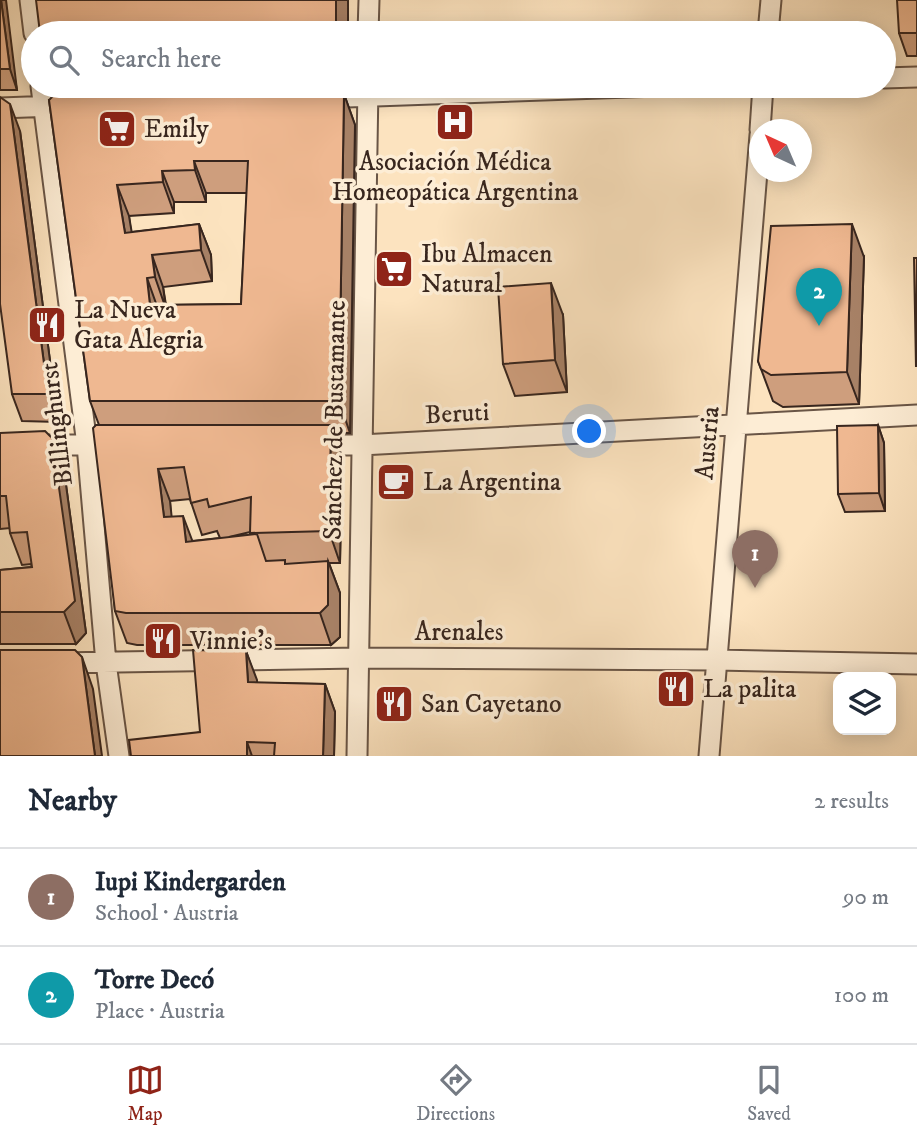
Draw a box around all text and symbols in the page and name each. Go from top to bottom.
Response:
search box [21,21,896,98]
icon: search [45,41,83,79]
text: Search here [101,43,221,76]
hospital icon: Asociación Médica Homeopática Argentina [434,101,476,143]
supermarket icon: Emily [96,108,138,150]
place label: Emily [144,113,209,146]
north arrow [749,119,812,182]
place label: Asociación Médica Homeopática Argentina [332,146,578,209]
place label: Ibu Almacen Natural [421,238,553,301]
supermarket icon: Ibu Almacen Natural [373,248,415,290]
pin: 2 [796,268,842,326]
place label: La Nueva Gata Alegria [74,294,203,357]
street label: Sánchez de Bustamante [316,300,354,540]
restaurant icon: La Nueva Gata Alegria [26,304,68,346]
street label: Billinghurst [33,360,81,488]
street label: Beruti [424,396,490,432]
street label: Austria [688,405,728,481]
your location [572,414,606,448]
cafe icon: La Argentina [375,461,417,503]
place label: La Argentina [423,466,561,499]
pin: 1 [732,530,778,588]
street label: Arenales [415,616,503,649]
restaurant icon: Vinnie's [142,620,184,662]
place label: Vinnie's [189,625,273,658]
restaurant icon: La palita [655,668,697,710]
map controls [833,672,896,735]
button: layers [833,672,896,735]
place label: La palita [703,673,796,706]
restaurant icon: San Cayetano [373,683,415,725]
place label: San Cayetano [421,688,562,721]
text: Nearby [28,783,117,820]
text: 2 results [814,787,889,816]
text: Iupi Kindergarden [95,866,286,899]
text: 1 [47,883,55,912]
text: 90 m [843,883,889,912]
text: School · Austria [95,899,239,928]
text: Torre Decó [95,964,214,997]
text: 2 [45,981,57,1010]
text: 100 m [834,981,889,1010]
text: Place · Austria [95,997,225,1026]
tab: Map [126,1061,164,1126]
tab: Directions [416,1061,495,1126]
tab: Saved [747,1061,791,1126]

